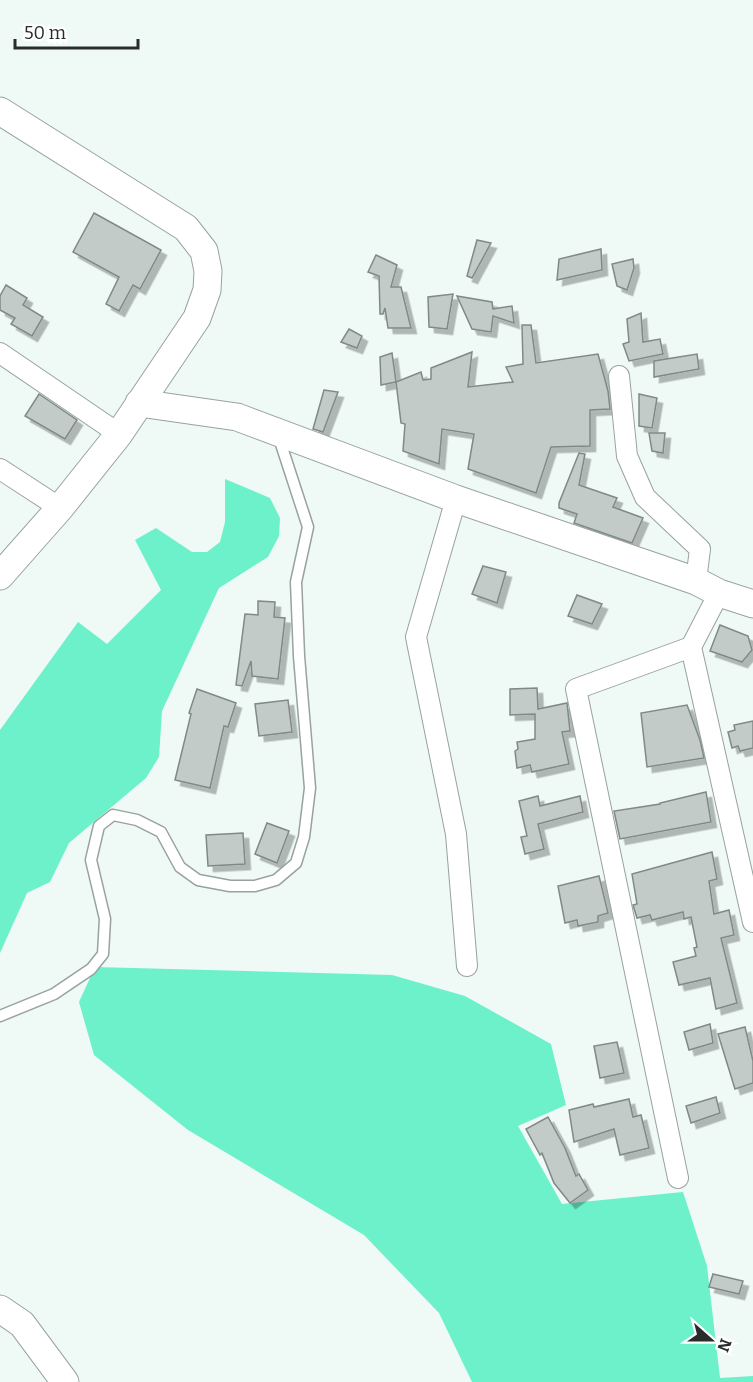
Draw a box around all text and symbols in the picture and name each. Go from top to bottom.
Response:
scale bar [15,12,138,50]
text: 50 m [24,22,66,44]
north arrow [681,1310,741,1370]
text: N [713,1336,736,1354]

